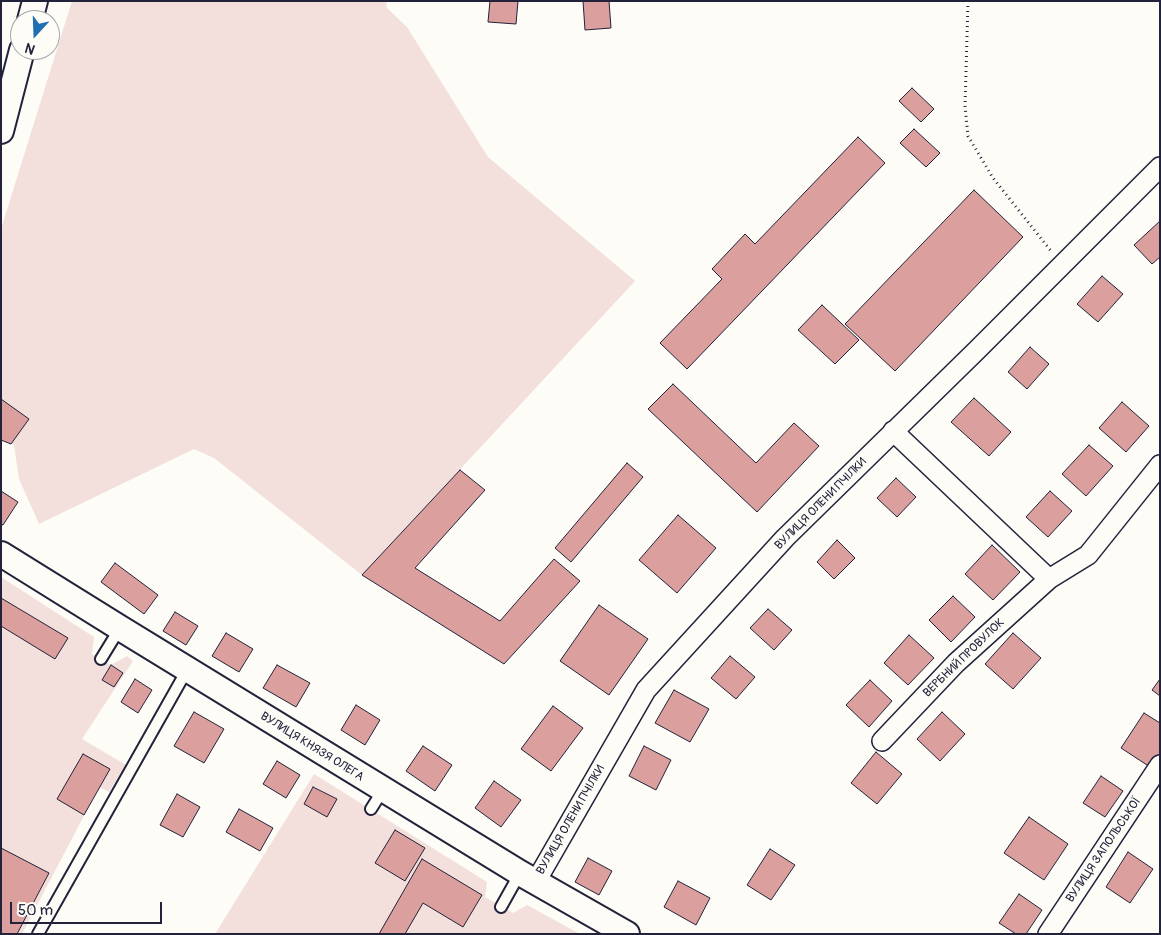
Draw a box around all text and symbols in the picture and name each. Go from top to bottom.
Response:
north arrow [10,10,60,60]
text: N [23,39,37,58]
street label: ВУЛИЦЯ ОЛЕНИ ПЧІЛКИ [772,455,870,553]
street label: ВЕРБНИЙ ПРОВУЛОК [920,616,1008,700]
street label: ВУЛИЦЯ КНЯЗЯ ОЛЕГА [258,709,366,785]
street label: ВУЛИЦЯ ОЛЕНИ ПЧІЛКИ [534,763,608,877]
street label: ВУЛИЦЯ ЗАПОЛЬСЬКОЇ [1063,795,1145,905]
scale bar [12,892,165,924]
text: 50 m [18,901,53,920]

